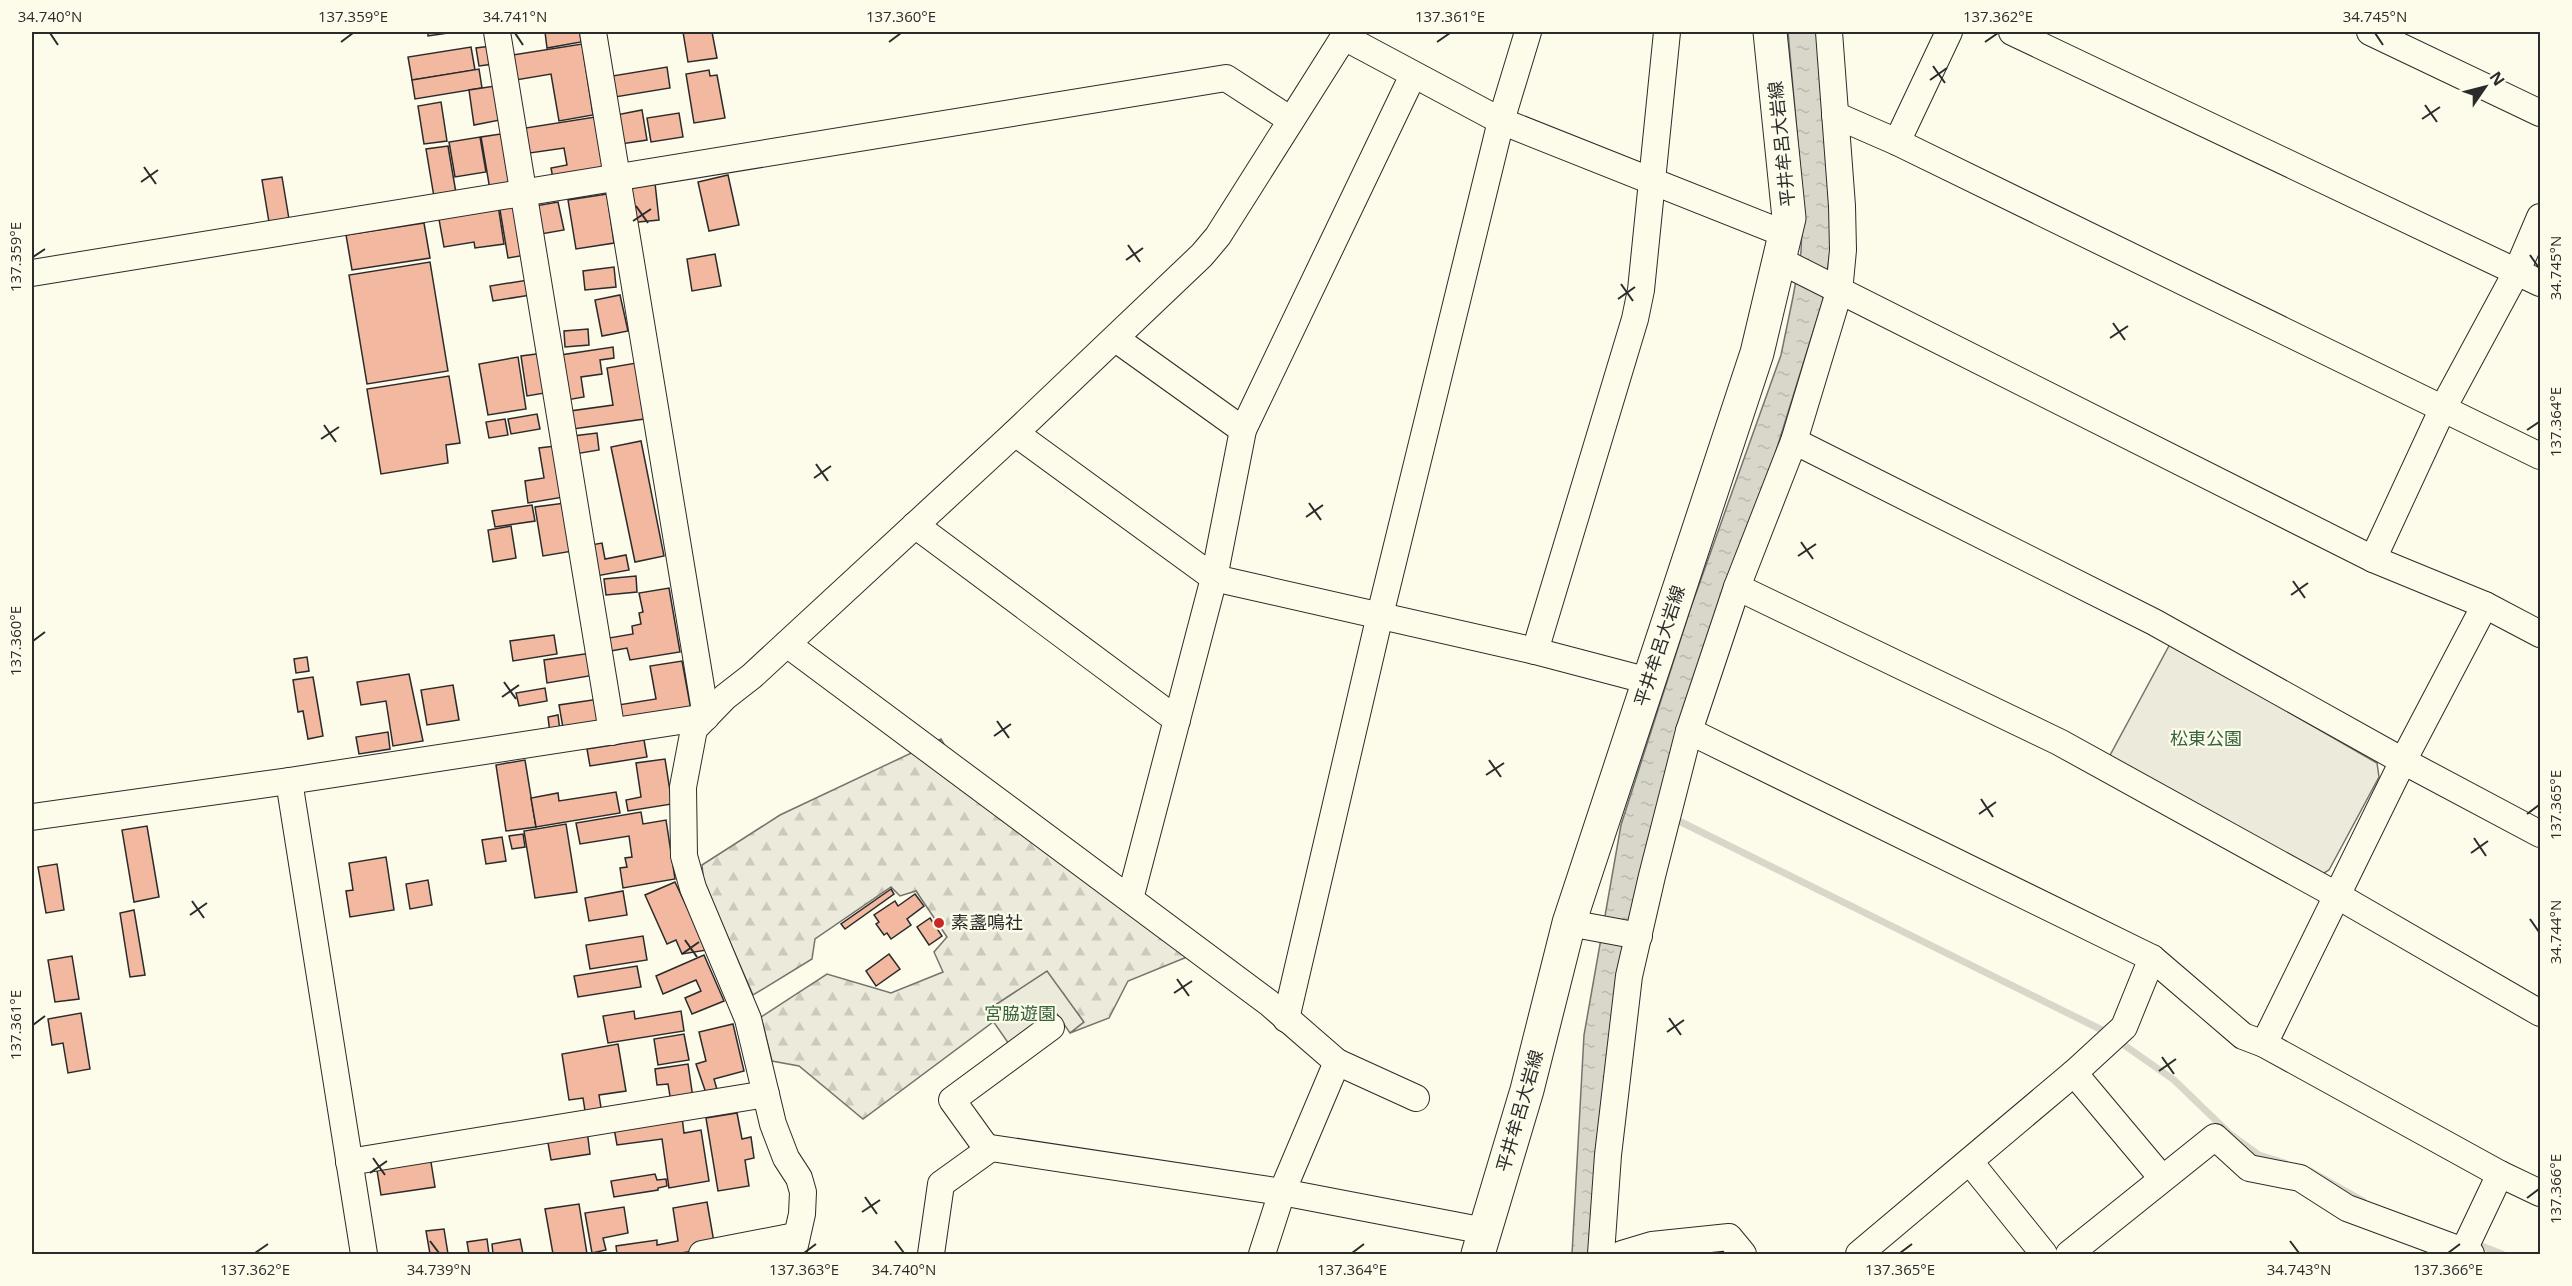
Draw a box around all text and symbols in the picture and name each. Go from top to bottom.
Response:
text: 34.740°N [18,6,82,26]
text: 137.359°E [318,6,388,26]
text: 34.741°N [483,6,547,26]
text: 137.360°E [866,6,936,26]
text: 137.361°E [1415,6,1485,26]
text: 137.362°E [1963,6,2033,26]
text: 34.745°N [2343,6,2407,26]
north arrow [2455,57,2515,117]
text: N [2485,67,2510,90]
street label: 平井牟呂大岩線 [1762,80,1800,208]
text: 137.359°E [5,222,25,292]
text: 34.745°N [2545,236,2565,300]
text: 137.364°E [2545,387,2565,457]
street label: 平井牟呂大岩線 [1628,582,1690,709]
text: 137.360°E [5,606,25,676]
park label: 松東公園 [2170,726,2242,750]
text: 137.365°E [2545,770,2565,840]
text: 34.744°N [2545,900,2565,964]
place label: 素盞鳴社 [951,910,1023,934]
marker: 素盞鳴社 [932,916,946,930]
text: 137.361°E [5,990,25,1060]
park label: 宮脇遊園 [984,1001,1056,1025]
street label: 平井牟呂大岩線 [1490,1047,1548,1175]
text: 137.366°E [2545,1154,2565,1224]
text: 137.362°E [220,1259,290,1279]
text: 34.739°N [407,1259,471,1279]
text: 137.363°E [769,1259,839,1279]
text: 34.740°N [872,1259,936,1279]
text: 137.364°E [1317,1259,1387,1279]
text: 137.365°E [1865,1259,1935,1279]
text: 34.743°N [2267,1259,2331,1279]
text: 137.366°E [2413,1259,2483,1279]

